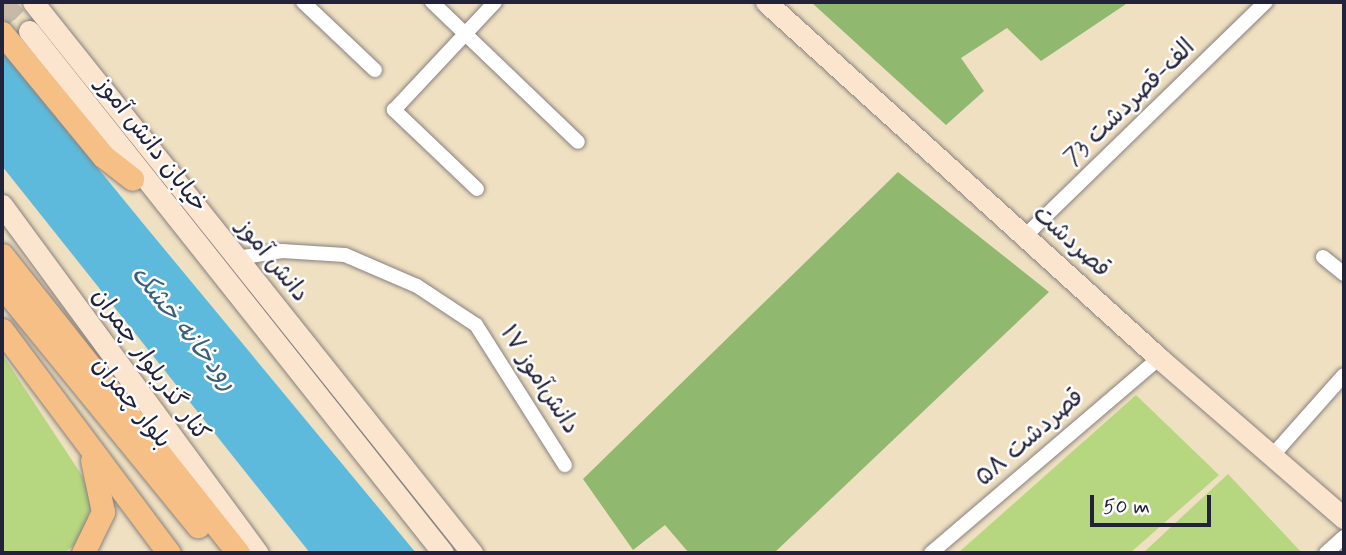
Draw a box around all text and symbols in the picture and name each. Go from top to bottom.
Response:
street label: 73 الف-قصردشت [1059,33,1201,173]
street label: خیابان دانش آموز [89,71,213,219]
street label: قصردشت [1026,200,1116,284]
street label: دانش آموز [230,214,314,308]
water label: رودخانه خشک [123,260,243,398]
street label: کنار گذربلوار چمران [85,283,215,447]
street label: دانش‌آموز ۱۷ [493,320,585,440]
street label: بلوار چمران [85,351,177,455]
street label: قصردشت ۵۸ [970,383,1090,493]
scale bar [1094,482,1215,526]
text: 50 m [1103,493,1150,521]

